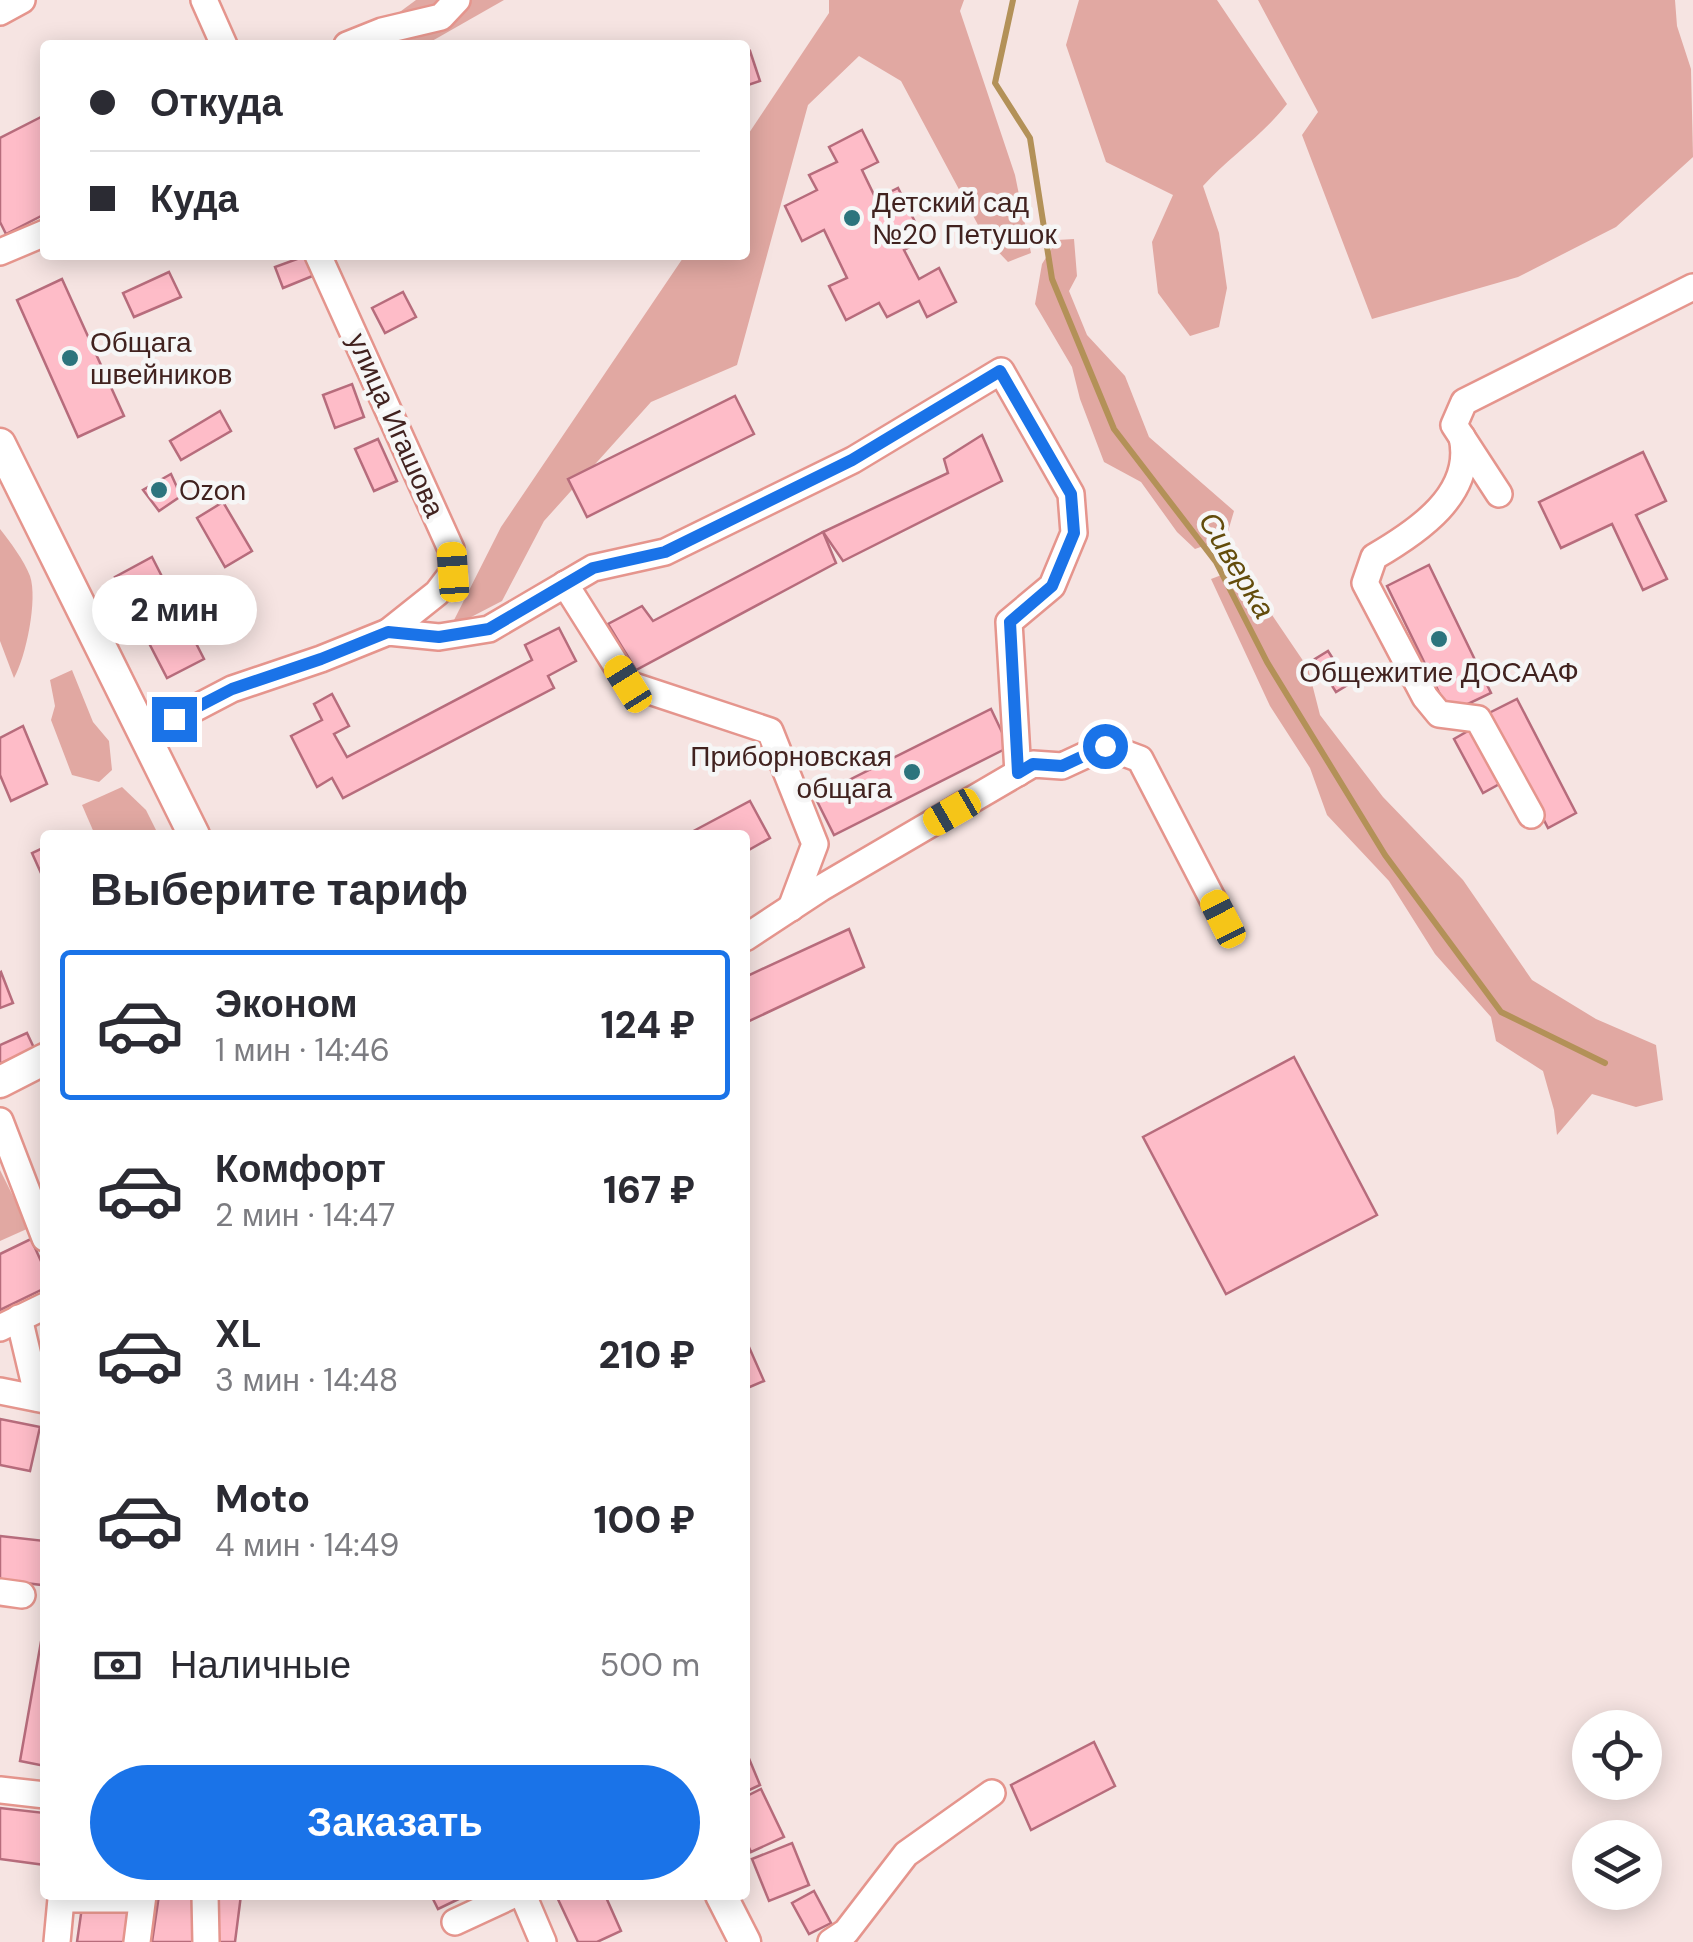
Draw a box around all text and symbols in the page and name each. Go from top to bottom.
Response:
text: Откуда [150,78,283,128]
text: Куда [150,174,239,224]
place label: Детский сад №20 Петушок [872,184,1057,253]
marker: Детский сад №20 Петушок [841,207,863,229]
place label: Общага швейников [90,324,232,393]
street label: улица Игашова [339,327,453,523]
marker: Общага швейников [59,347,81,369]
place label: Ozon [179,472,246,509]
marker: Ozon [148,479,170,501]
water label: Сиверка [1190,505,1284,625]
car [436,541,470,603]
callout: 2 мин [91,574,256,644]
text: 2 мин [130,589,219,631]
marker: Общежитие ДОСААФ [1428,628,1450,650]
car [599,651,657,717]
place label: Общежитие ДОСААФ [1299,654,1579,691]
route end [152,697,197,742]
route start [1083,724,1128,769]
place label: Приборновская общага [690,738,892,807]
marker: Приборновская общага [901,761,923,783]
car [919,784,985,840]
text: Выберите тариф [90,860,468,919]
car [1196,885,1250,953]
text: Эконом [215,979,358,1029]
icon: car [95,980,185,1070]
text: 124 ₽ [601,1000,695,1050]
text: 1 мин · 14:46 [215,1029,390,1071]
text: Комфорт [215,1144,386,1194]
icon: car [95,1145,185,1235]
text: 167 ₽ [603,1165,695,1215]
text: 2 мин · 14:47 [215,1194,395,1236]
text: XL [215,1309,262,1359]
icon: car [95,1310,185,1400]
text: 210 ₽ [598,1330,695,1380]
text: 3 мин · 14:48 [215,1359,398,1401]
text: Moto [215,1474,310,1524]
icon: car [95,1475,185,1565]
text: 100 ₽ [594,1495,695,1545]
text: 4 мин · 14:49 [215,1524,399,1566]
icon: cash [90,1638,145,1693]
text: Наличные [170,1640,351,1690]
text: 500 m [600,1644,700,1686]
map controls [1572,1710,1662,1910]
button: locate [1572,1710,1662,1800]
button: Заказать [90,1765,700,1880]
button: layers [1572,1820,1662,1910]

